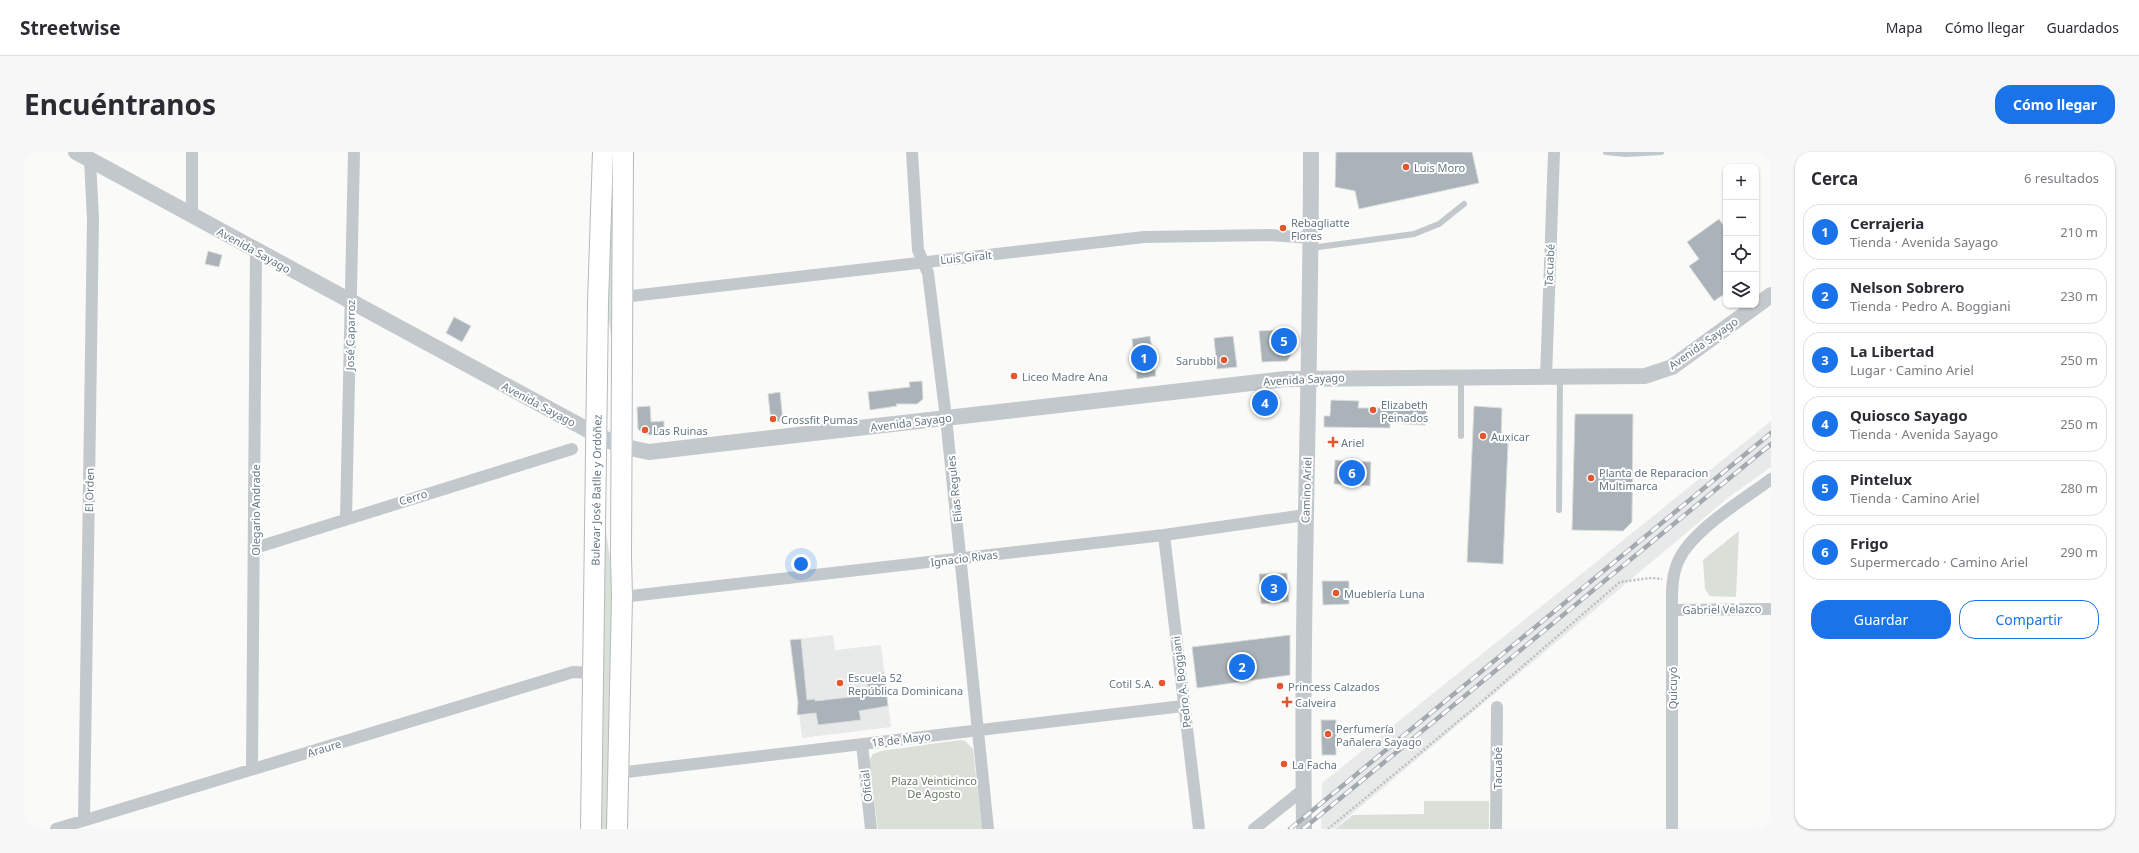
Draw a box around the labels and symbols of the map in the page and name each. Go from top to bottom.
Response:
place label: Luis Moro [1414,160,1465,175]
marker: Luis Moro [1401,162,1411,172]
place label: Rebagliatte Flores [1291,215,1350,243]
marker: Rebagliatte Flores [1278,223,1288,233]
street label: Avenida Sayago [215,224,294,277]
street label: Tacuabé [1540,243,1558,287]
street label: Luis Giralt [940,247,993,267]
street label: José Caparroz [342,300,358,371]
street label: Avenida Sayago [1665,313,1741,373]
pin: 5 [1271,326,1297,356]
pin: 1 [1131,343,1157,373]
place label: Sarubbi [1176,353,1216,368]
marker: Sarubbi [1219,355,1229,365]
place label: Liceo Madre Ana [1022,369,1108,384]
street label: Avenida Sayago [1263,369,1346,389]
marker: Liceo Madre Ana [1009,371,1019,381]
street label: Avenida Sayago [499,378,579,430]
pin: 4 [1252,388,1278,418]
place label: Elizabeth Peinados [1381,397,1428,425]
marker: Elizabeth Peinados [1368,405,1378,415]
street label: Avenida Sayago [870,410,953,434]
place label: Crossfit Pumas [781,412,858,427]
street label: Bulevar José Batlle y Ordóñez [587,414,604,566]
marker: Crossfit Pumas [768,414,778,424]
place label: Las Ruinas [653,423,708,438]
marker: Las Ruinas [640,425,650,435]
place label: Auxicar [1491,429,1530,444]
marker: Auxicar [1478,431,1488,441]
place label: Ariel [1341,435,1364,450]
marker: Ariel [1328,437,1338,447]
street label: Elías Regules [943,455,965,523]
street label: Camino Ariel [1297,457,1315,523]
pin: 6 [1339,458,1365,488]
street label: Olegario Andrade [248,464,263,556]
place label: Planta de Reparacion Multimarca [1599,465,1708,493]
street label: El Orden [81,468,97,512]
marker: Planta de Reparacion Multimarca [1586,473,1596,483]
street label: Cerro [397,486,429,508]
street label: Ignacio Rivas [929,546,999,570]
your location [791,554,811,574]
pin: 3 [1261,573,1287,603]
place label: Mueblería Luna [1344,586,1425,601]
marker: Mueblería Luna [1331,588,1341,598]
street label: Gabriel Velazco [1682,601,1762,617]
street label: Pedro A. Boggiani [1168,635,1194,729]
pin: 2 [1229,652,1255,682]
street label: Quicuyó [1665,666,1680,709]
place label: Escuela 52 República Dominicana [848,670,963,698]
place label: Cotil S.A. [1109,676,1154,691]
marker: Escuela 52 República Dominicana [835,678,845,688]
marker: Cotil S.A. [1157,678,1167,688]
place label: Princess Calzados [1288,679,1380,694]
marker: Princess Calzados [1275,681,1285,691]
place label: Calveira [1295,695,1336,710]
marker: Calveira [1282,697,1292,707]
place label: Perfumería Pañalera Sayago [1336,721,1422,749]
street label: 18 de Mayo [870,728,932,750]
marker: Perfumería Pañalera Sayago [1323,729,1333,739]
street label: Araure [305,736,343,760]
street label: Tacuabé [1490,747,1505,789]
place label: La Facha [1292,757,1337,772]
marker: La Facha [1279,759,1289,769]
street label: Oficial [857,769,875,803]
park label: Plaza Veinticinco De Agosto [891,773,977,801]

